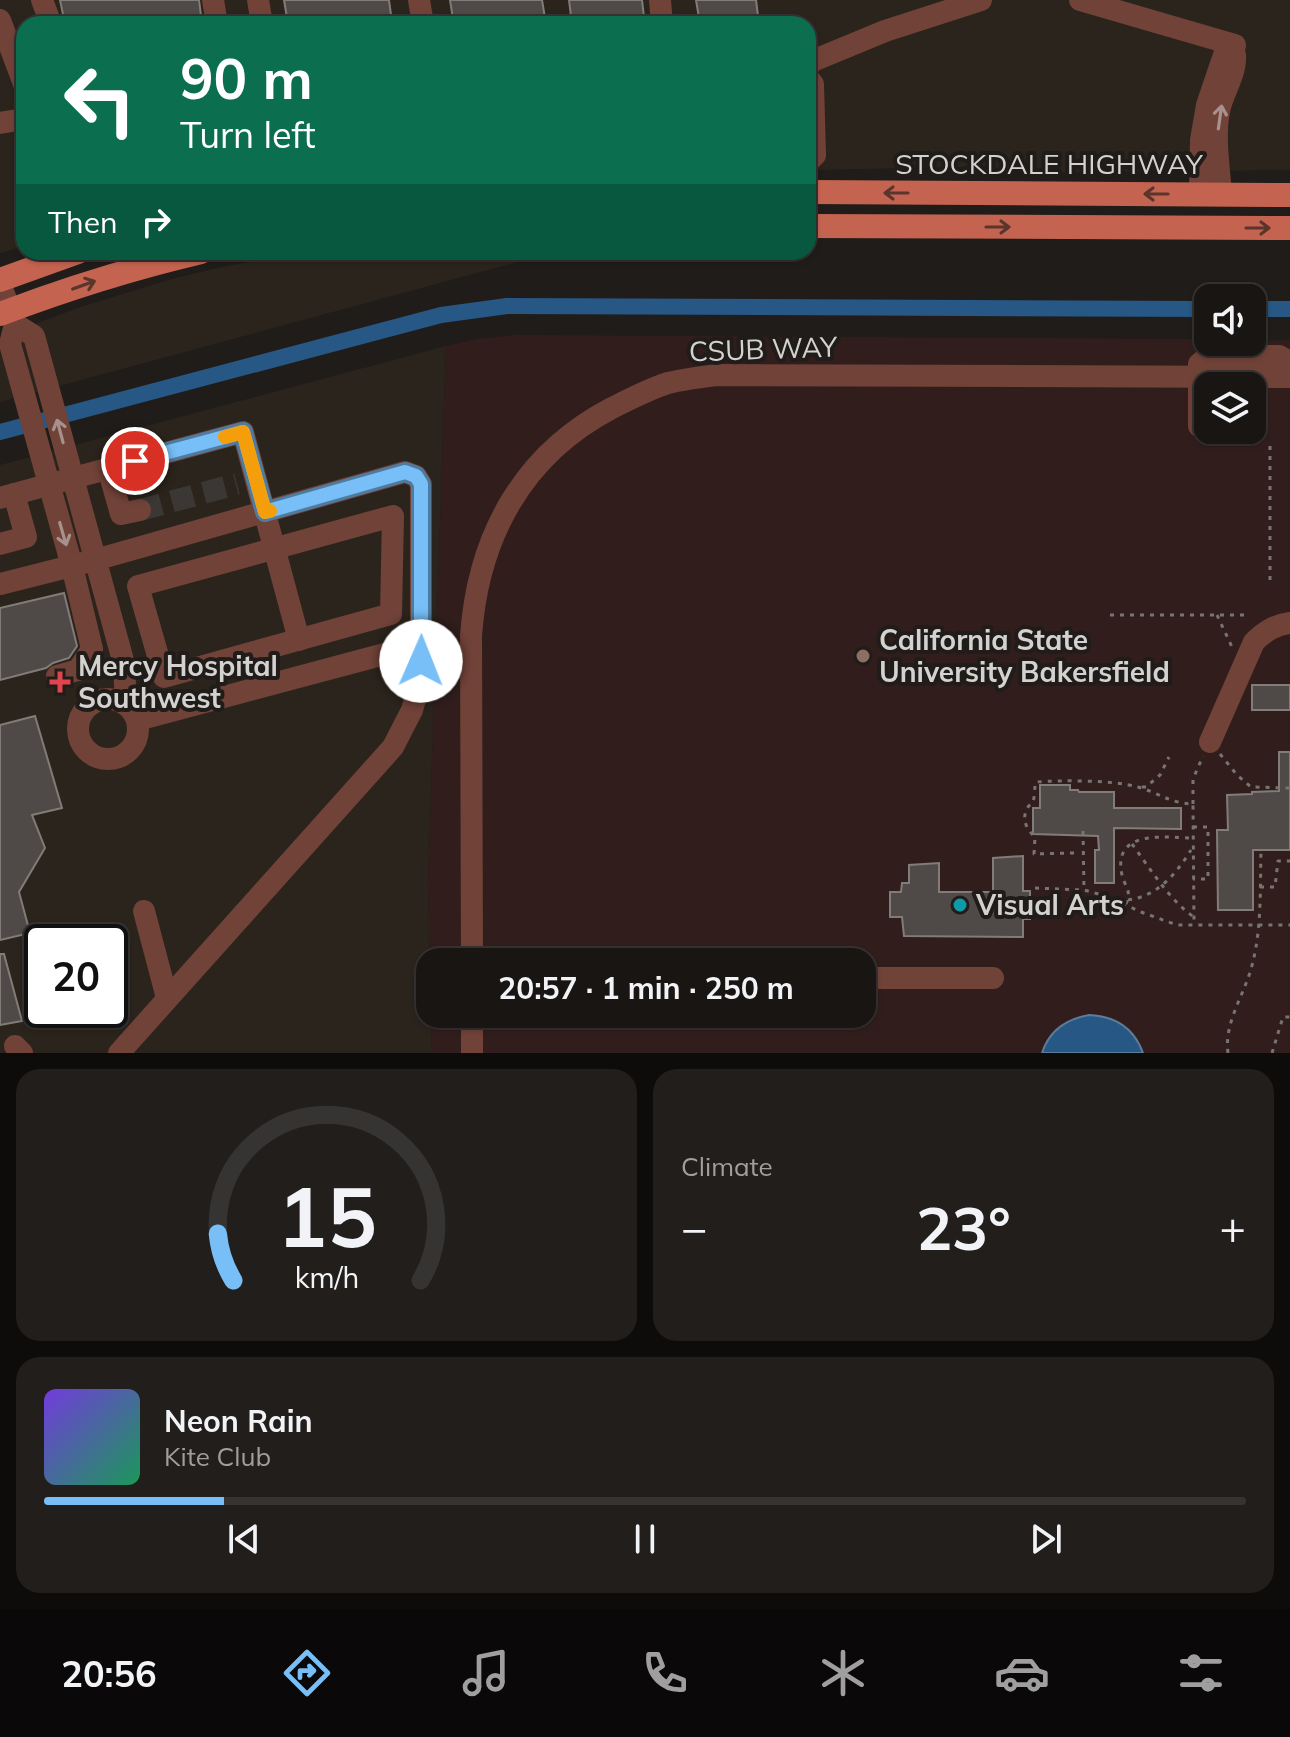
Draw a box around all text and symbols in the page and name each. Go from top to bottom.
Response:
text: 90 m [180,43,313,113]
icon: left [48,48,152,152]
one-way arrow [1213,105,1228,130]
text: Turn left [180,112,316,157]
street label: STOCKDALE HIGHWAY [895,146,1204,181]
one-way arrow [883,185,910,201]
one-way arrow [1143,186,1170,202]
icon: right [134,200,178,244]
text: Then [48,203,118,241]
one-way arrow [984,219,1011,234]
one-way arrow [1244,220,1271,236]
one-way arrow [71,276,96,291]
map controls [1194,284,1266,444]
button: sound [1194,284,1266,356]
street label: CSUB WAY [688,328,839,369]
button: layers [1194,372,1266,444]
one-way arrow [51,418,66,444]
pin [101,427,169,495]
icon: arrive [113,439,157,483]
one-way arrow [56,520,71,546]
position arrow [379,619,463,703]
place label: California State University Bakersfield [879,622,1170,689]
marker: California State University Bakersfield [854,647,872,665]
place label: Mercy Hospital Southwest [78,648,278,715]
marker: Mercy Hospital Southwest [49,671,71,693]
place label: Visual Arts [975,887,1124,922]
marker: Visual Arts [951,896,969,914]
speed limit sign: 20 [24,924,128,1028]
text: 20:57 · 1 min · 250 m [498,969,794,1007]
text: Climate [681,1150,773,1183]
text: 15 [277,1163,376,1268]
text: 23° [916,1190,1011,1265]
text: − [681,1200,707,1255]
text: + [1220,1200,1246,1255]
text: km/h [294,1259,359,1295]
text: Neon Rain [164,1402,313,1440]
text: Kite Club [164,1440,271,1473]
icon: previous [222,1517,266,1561]
icon: pause [623,1517,667,1561]
icon: next [1024,1517,1068,1561]
icon: directions [279,1645,335,1701]
icon: music [458,1645,514,1701]
icon: phone [637,1645,693,1701]
icon: climate [815,1645,871,1701]
icon: car [994,1645,1050,1701]
icon: filters [1173,1645,1229,1701]
text: 20:56 [61,1651,157,1696]

